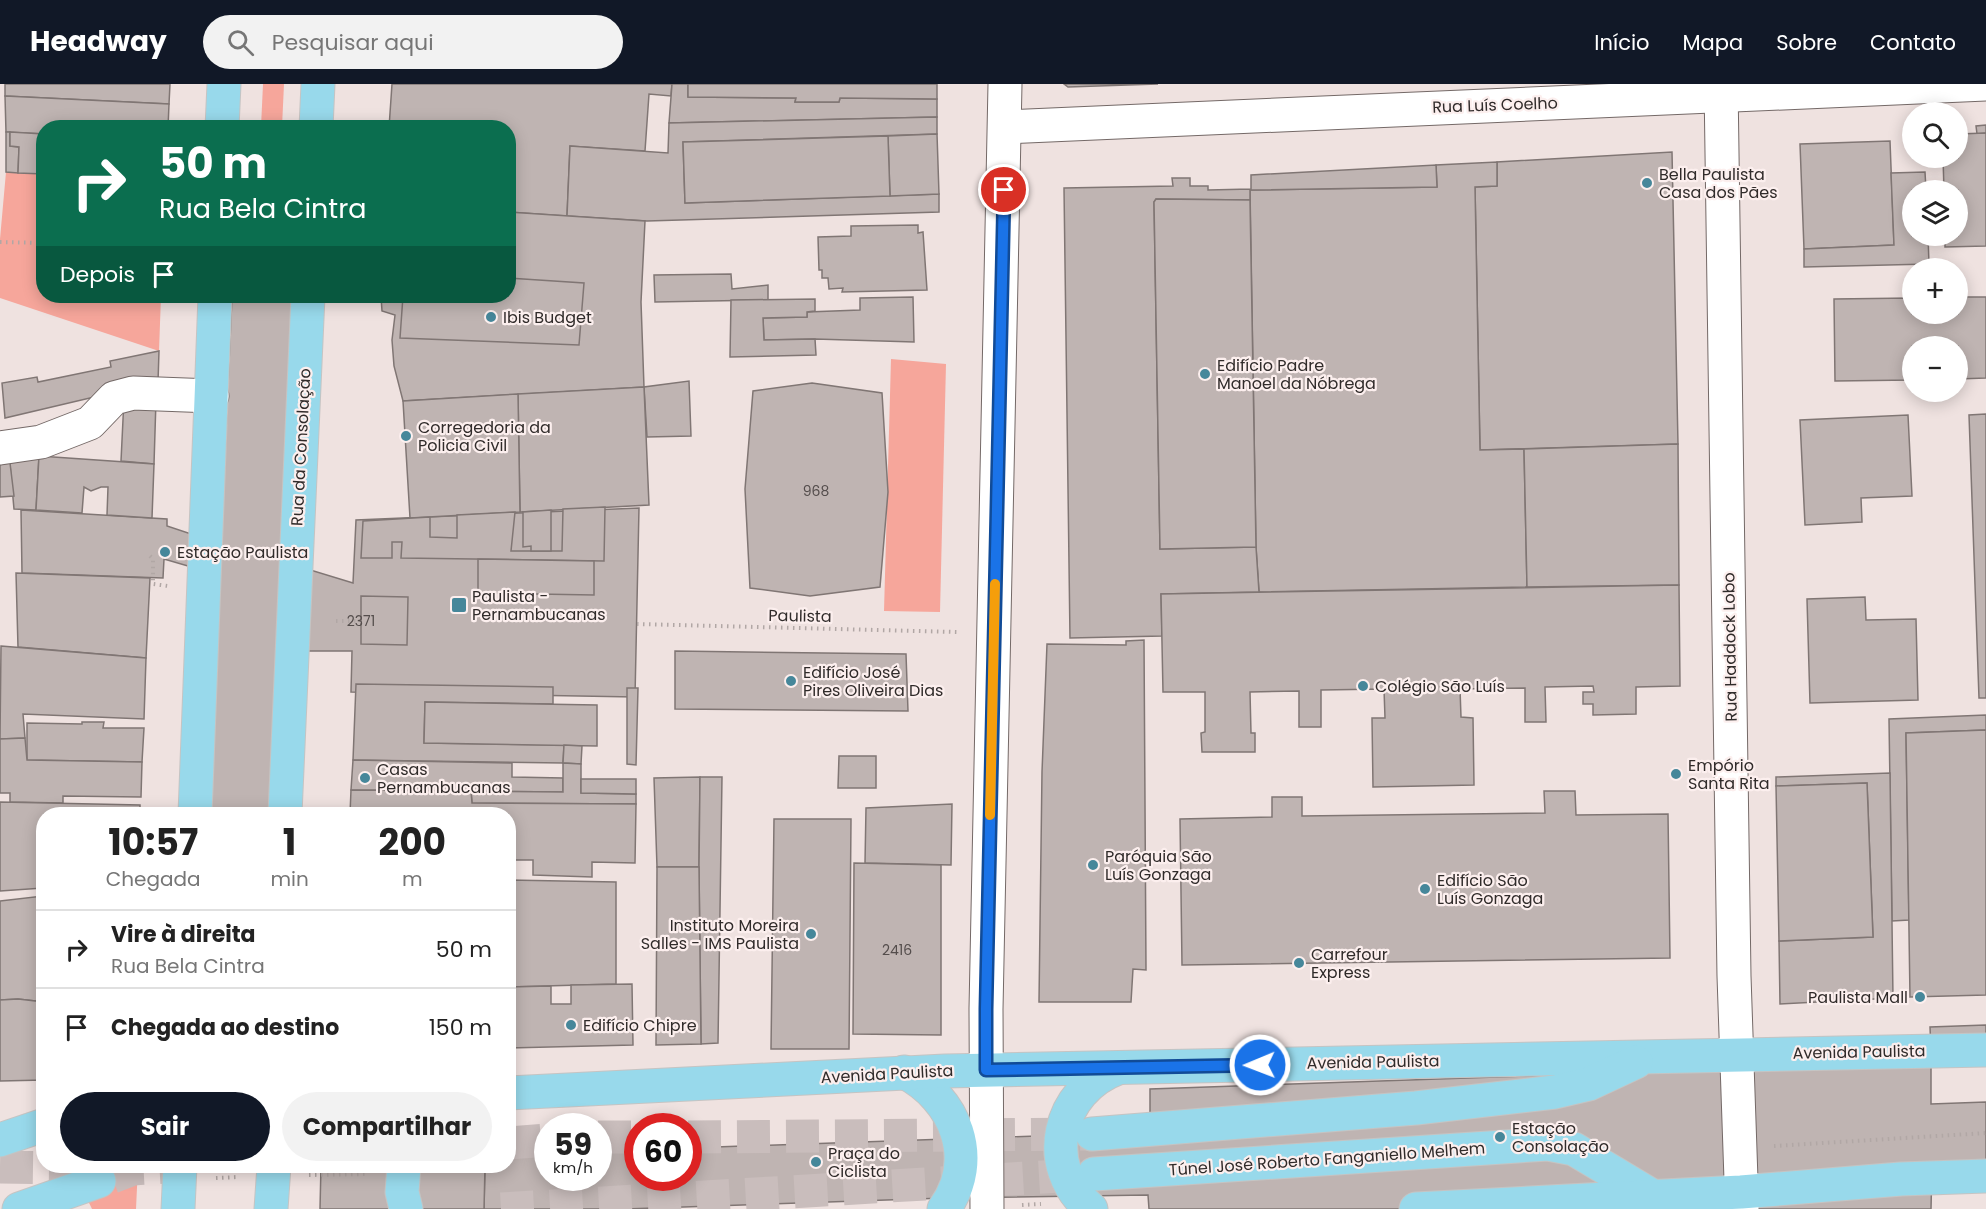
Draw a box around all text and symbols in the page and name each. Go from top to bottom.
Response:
search box [203,15,623,69]
text: Headway [30,22,167,61]
icon: search [224,26,257,59]
text: Pesquisar aqui [272,27,434,58]
text: Início [1594,28,1649,57]
text: Mapa [1682,28,1743,57]
text: Sobre [1776,28,1837,57]
text: Contato [1870,28,1956,57]
street label: Rua Luís Coelho [1432,91,1558,119]
map controls [1902,102,1968,402]
button: search [1902,102,1968,168]
text: 50 m [159,134,267,193]
icon: right [60,144,138,222]
place label: Bella Paulista Casa dos Pães [1659,163,1778,204]
pin [978,164,1029,215]
icon: arrive [987,173,1020,206]
marker: Bella Paulista Casa dos Pães [1640,176,1654,190]
button: layers [1902,180,1968,246]
text: Rua Bela Cintra [159,190,366,227]
icon: arrive [147,258,180,291]
button: + [1902,258,1968,324]
text: Depois [60,259,135,290]
place label: Ibis Budget [503,306,592,329]
marker: Ibis Budget [484,310,498,324]
button: − [1902,336,1968,402]
place label: Edifício Padre Manoel da Nóbrega [1217,354,1376,395]
marker: Edifício Padre Manoel da Nóbrega [1198,367,1212,381]
street label: Rua da Consolação [285,368,317,526]
place label: Corregedoria da Policia Civil [418,416,551,457]
marker: Corregedoria da Policia Civil [399,429,413,443]
house number: 968 [803,481,829,501]
place label: Estação Paulista [177,541,308,564]
marker: Estação Paulista [158,545,172,559]
street label: Rua Haddock Lobo [1717,572,1743,722]
place label: Paulista - Pernambucanas [472,585,606,626]
marker: Paulista - Pernambucanas [450,596,468,614]
street label: Paulista [768,604,832,628]
house number: 2371 [347,611,375,631]
place label: Edifício José Pires Oliveira Dias [803,661,943,702]
marker: Edifício José Pires Oliveira Dias [784,674,798,688]
place label: Colégio São Luís [1375,675,1505,698]
marker: Colégio São Luís [1356,679,1370,693]
place label: Empório Santa Rita [1688,754,1770,795]
place label: Casas Pernambucanas [377,758,511,799]
marker: Empório Santa Rita [1669,767,1683,781]
marker: Casas Pernambucanas [358,771,372,785]
text: 10:57 [108,817,198,868]
text: 1 [283,817,296,868]
text: 200 [379,817,446,868]
place label: Paróquia São Luís Gonzaga [1105,845,1212,886]
marker: Paróquia São Luís Gonzaga [1086,858,1100,872]
text: Chegada [106,865,201,893]
text: min [270,865,309,893]
text: m [402,865,423,893]
place label: Edifício São Luís Gonzaga [1437,869,1543,910]
marker: Edifício São Luís Gonzaga [1418,882,1432,896]
place label: Instituto Moreira Salles - IMS Paulista [641,914,799,955]
text: Vire à direita [111,919,256,950]
marker: Instituto Moreira Salles - IMS Paulista [804,927,818,941]
icon: right [60,933,93,966]
text: 50 m [436,934,492,965]
house number: 2416 [882,940,912,960]
place label: Carrefour Express [1311,943,1388,984]
text: Rua Bela Cintra [111,952,265,980]
marker: Carrefour Express [1292,956,1306,970]
place label: Paulista Mall [1808,986,1908,1009]
marker: Paulista Mall [1913,990,1927,1004]
icon: arrive [60,1011,93,1044]
text: Chegada ao destino [111,1012,339,1043]
text: 150 m [429,1012,492,1043]
place label: Edifício Chipre [583,1014,697,1037]
marker: Edifício Chipre [564,1018,578,1032]
position arrow [1228,1033,1292,1097]
street label: Avenida Paulista [1792,1039,1926,1065]
street label: Avenida Paulista [1306,1049,1440,1075]
street label: Avenida Paulista [820,1059,954,1089]
button: Sair [60,1092,270,1161]
button: Compartilhar [282,1092,492,1161]
speed limit sign: 60 [624,1113,702,1191]
place label: Estação Consolação [1512,1117,1609,1158]
text: 59 [554,1123,592,1166]
marker: Estação Consolação [1493,1130,1507,1144]
street label: Túnel José Roberto Fanganiello Melhem [1168,1136,1486,1182]
place label: Praça do Ciclista [828,1142,900,1183]
marker: Praça do Ciclista [809,1155,823,1169]
text: km/h [553,1157,593,1178]

